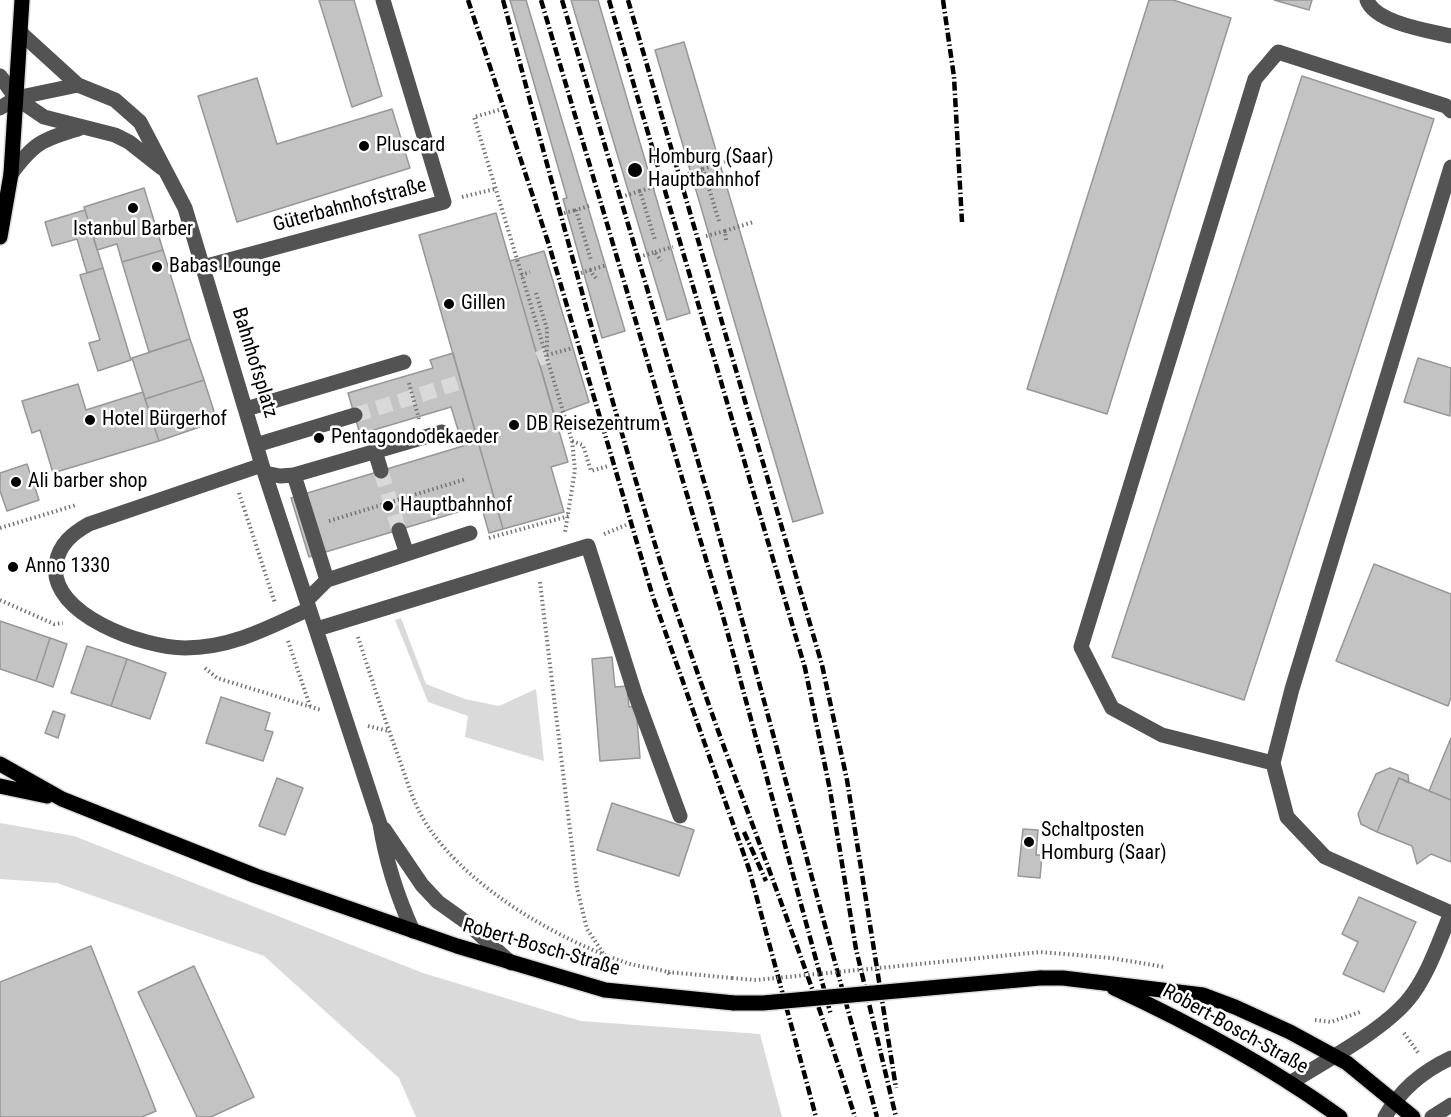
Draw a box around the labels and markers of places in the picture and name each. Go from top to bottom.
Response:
place label: Pluscard [376,134,445,158]
marker: Pluscard [357,139,371,153]
place label: Homburg (Saar) Hauptbahnhof [648,146,774,193]
marker: Homburg (Saar) Hauptbahnhof [626,161,644,179]
marker: Istanbul Barber [126,201,140,215]
place label: Istanbul Barber [73,218,193,242]
place label: Babas Lounge [169,255,281,279]
marker: Babas Lounge [150,260,164,274]
place label: Gillen [461,292,506,316]
marker: Gillen [442,297,456,311]
place label: Hotel Bürgerhof [102,408,227,432]
marker: Hotel Bürgerhof [83,413,97,427]
place label: DB Reisezentrum [526,413,660,437]
marker: DB Reisezentrum [507,418,521,432]
place label: Pentagondodekaeder [331,426,499,450]
marker: Pentagondodekaeder [312,431,326,445]
place label: Ali barber shop [28,470,147,494]
marker: Ali barber shop [9,475,23,489]
place label: Hauptbahnhof [400,494,512,518]
marker: Hauptbahnhof [381,499,395,513]
place label: Anno 1330 [25,555,110,579]
marker: Anno 1330 [6,560,20,574]
place label: Schaltposten Homburg (Saar) [1041,819,1167,866]
marker: Schaltposten Homburg (Saar) [1022,835,1036,849]

